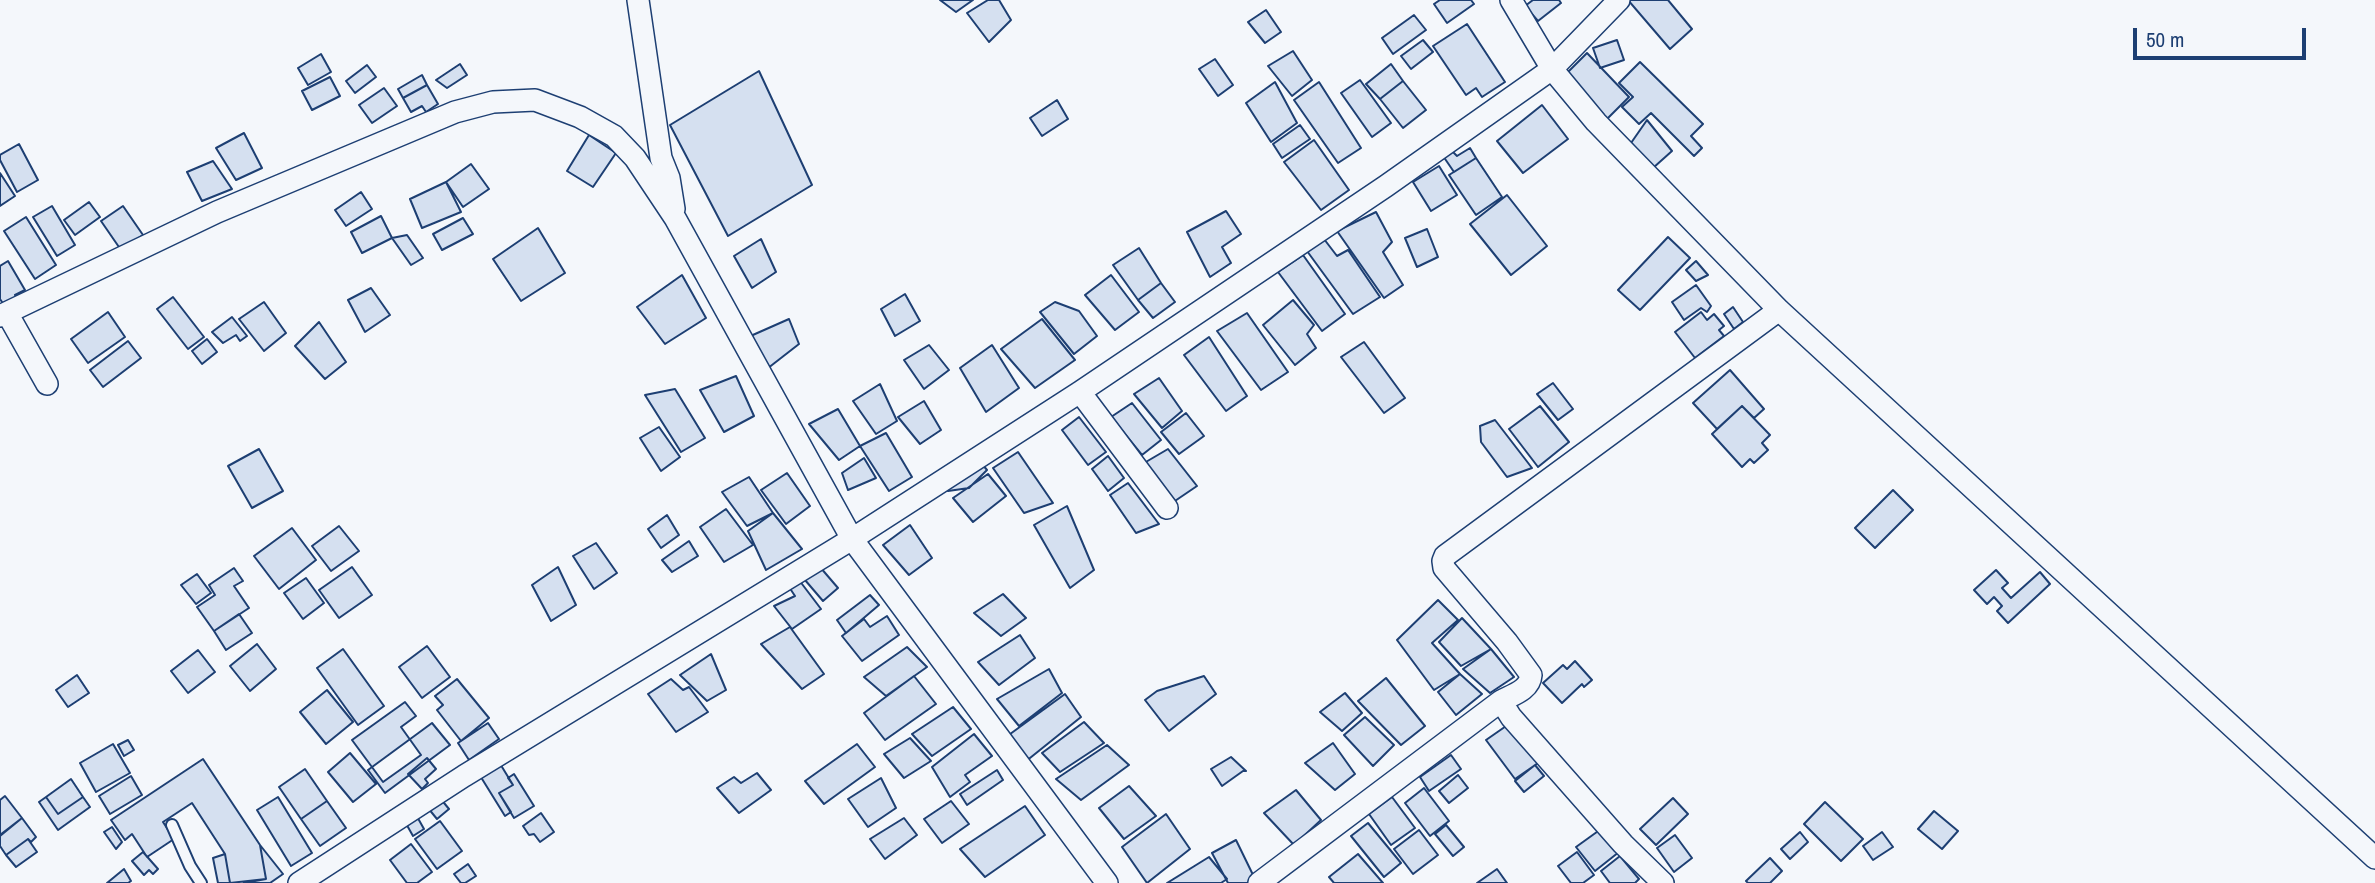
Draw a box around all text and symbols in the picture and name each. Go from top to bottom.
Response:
scale bar [2137,14,2310,58]
text: 50 m [2146,25,2184,54]

